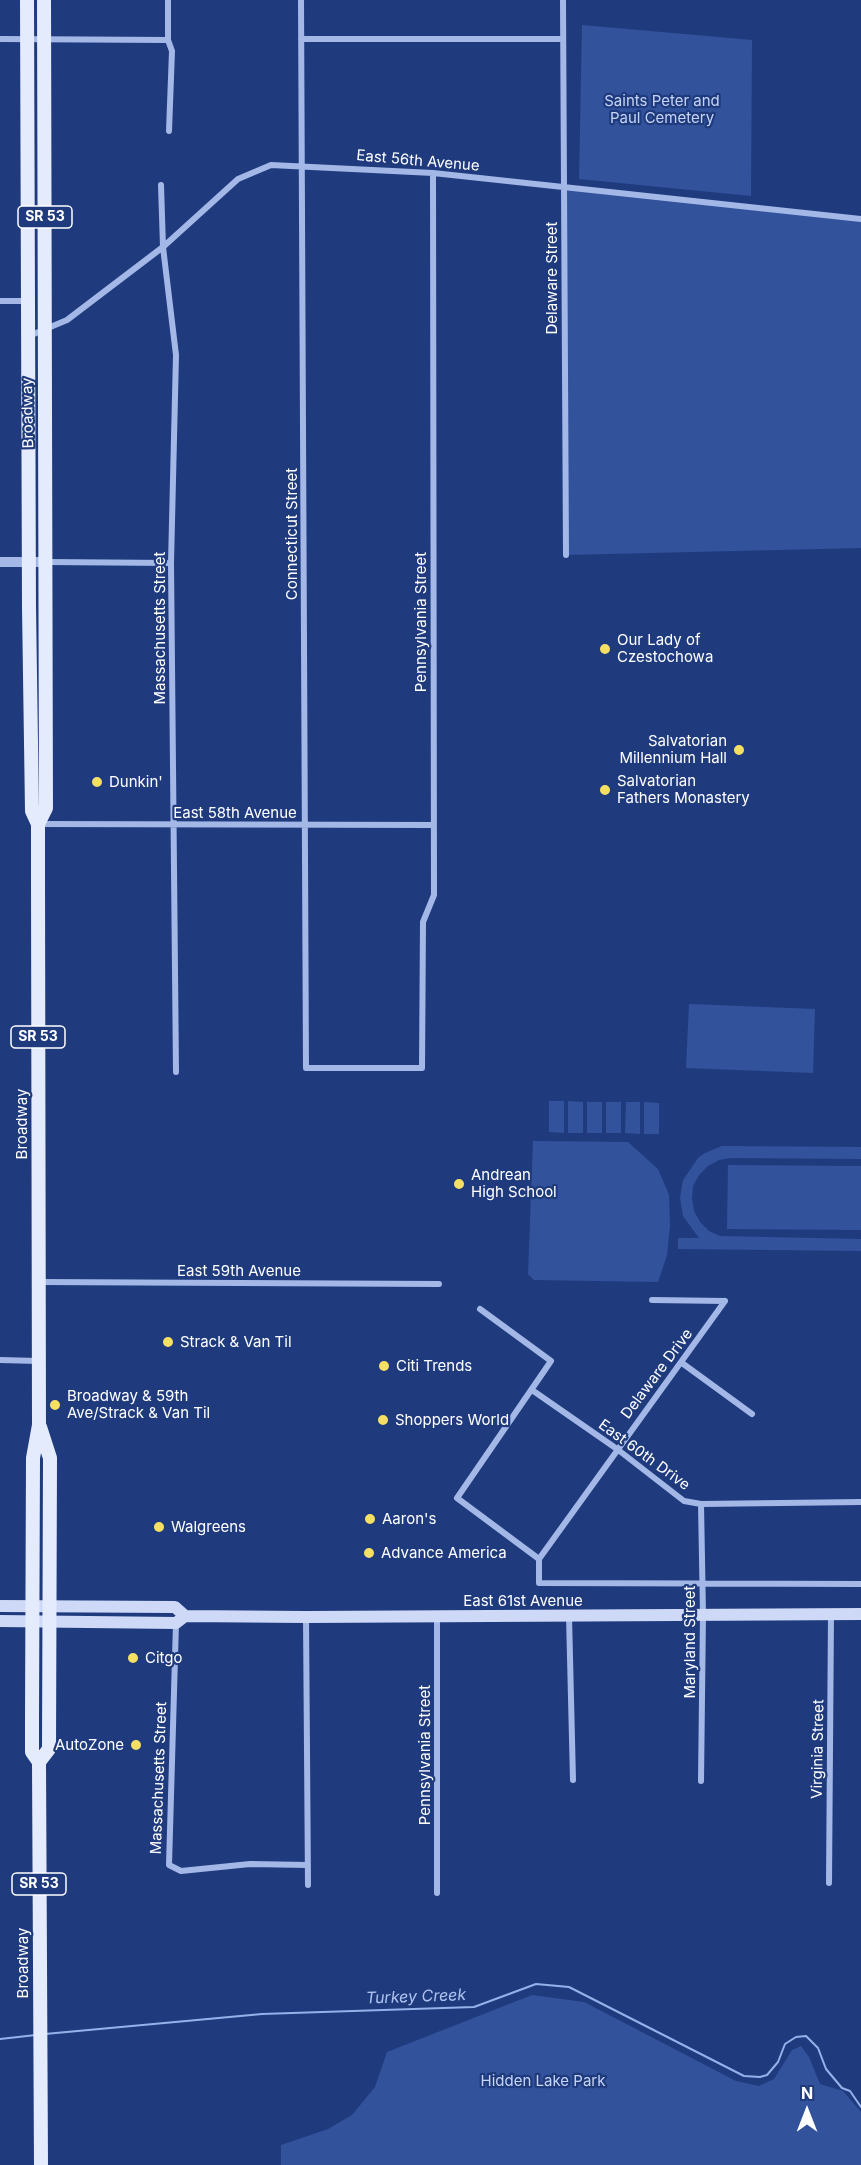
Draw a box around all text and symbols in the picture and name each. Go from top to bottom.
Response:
park label: Saints Peter and Paul Cemetery [604,92,720,127]
street label: East 56th Avenue [356,147,480,175]
road number: SR 53 [18,206,72,228]
street label: Delaware Street [543,221,561,335]
street label: Broadway [18,377,38,449]
street label: Connecticut Street [283,468,301,600]
street label: Massachusetts Street [151,552,169,704]
street label: Pennsylvania Street [412,552,430,692]
place label: Our Lady of Czestochowa [617,631,713,666]
marker: Our Lady of Czestochowa [598,642,612,656]
place label: Salvatorian Millennium Hall [619,732,727,767]
marker: Salvatorian Millennium Hall [732,743,746,757]
place label: Salvatorian Fathers Monastery [617,772,750,807]
place label: Dunkin' [109,773,163,791]
marker: Dunkin' [90,775,104,789]
marker: Salvatorian Fathers Monastery [598,783,612,797]
street label: East 58th Avenue [173,804,297,822]
road number: SR 53 [11,1026,65,1048]
street label: Broadway [13,1089,31,1159]
place label: Andrean High School [471,1166,557,1201]
marker: Andrean High School [452,1177,466,1191]
street label: East 59th Avenue [177,1262,301,1280]
street label: Delaware Drive [617,1325,697,1423]
place label: Strack & Van Til [180,1333,292,1351]
marker: Strack & Van Til [161,1335,175,1349]
place label: Citi Trends [396,1357,472,1375]
marker: Citi Trends [377,1359,391,1373]
place label: Broadway & 59th Ave/Strack & Van Til [67,1387,210,1422]
marker: Broadway & 59th Ave/Strack & Van Til [48,1398,62,1412]
place label: Shoppers World [395,1411,509,1429]
marker: Shoppers World [376,1413,390,1427]
street label: East 60th Drive [595,1416,693,1494]
place label: Aaron's [382,1510,436,1528]
marker: Aaron's [363,1512,377,1526]
place label: Walgreens [171,1518,246,1536]
marker: Walgreens [152,1520,166,1534]
place label: Advance America [381,1544,507,1562]
marker: Advance America [362,1546,376,1560]
street label: Maryland Street [681,1585,699,1699]
street label: East 61st Avenue [463,1592,583,1610]
place label: Citgo [145,1649,183,1667]
marker: Citgo [126,1651,140,1665]
street label: Pennsylvania Street [416,1685,434,1825]
street label: Virginia Street [808,1699,828,1799]
street label: Massachusetts Street [147,1701,171,1855]
place label: AutoZone [55,1736,124,1754]
marker: AutoZone [129,1738,143,1752]
road number: SR 53 [12,1873,66,1895]
street label: Broadway [14,1928,32,1998]
water label: Turkey Creek [366,1986,466,2008]
park label: Hidden Lake Park [481,2072,605,2090]
north arrow [777,2081,837,2141]
text: N [801,2083,813,2103]

